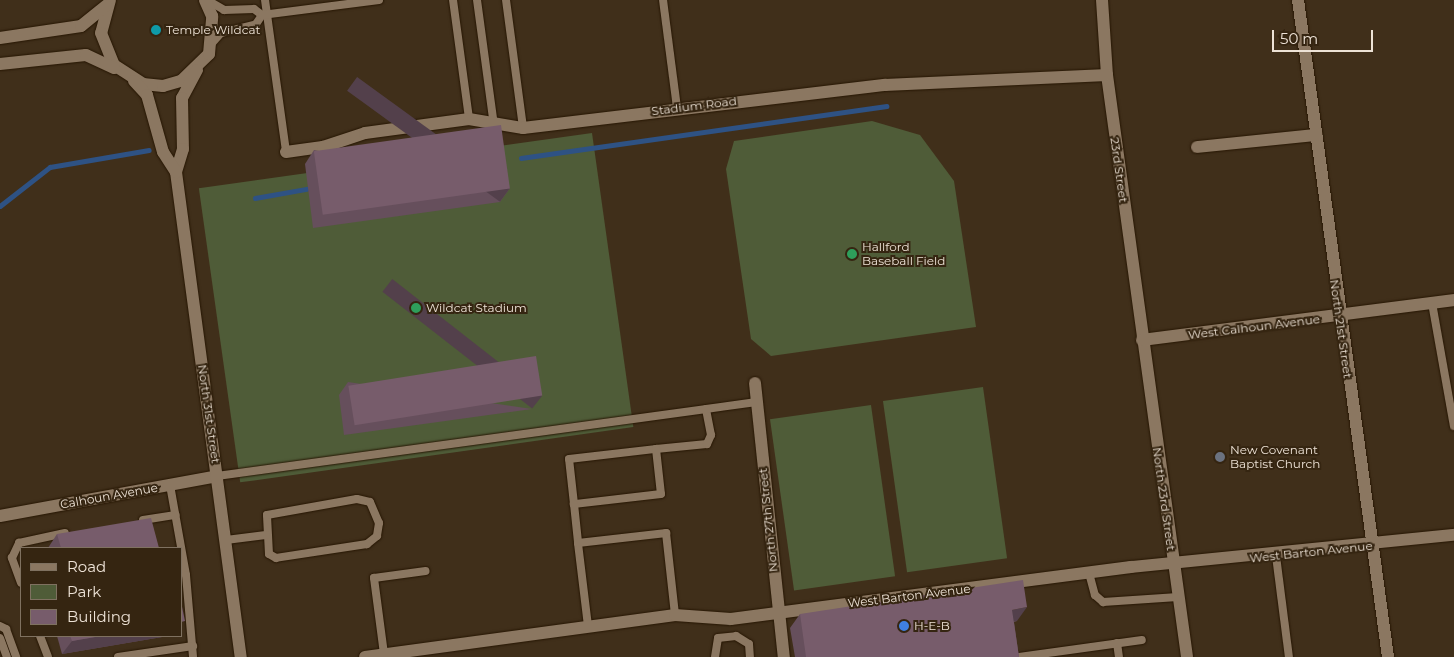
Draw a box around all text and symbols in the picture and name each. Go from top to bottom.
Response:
scale bar [1274,20,1375,52]
place label: Temple Wildcat [166,23,260,37]
marker: Temple Wildcat [150,24,162,36]
text: 50 m [1280,29,1318,48]
street label: Stadium Road [651,94,737,118]
street label: 23rd Street [1107,136,1131,204]
place label: Hallford Baseball Field [862,240,945,268]
marker: Hallford Baseball Field [846,248,858,260]
street label: North 21st Street [1327,279,1355,379]
place label: Wildcat Stadium [426,301,527,315]
marker: Wildcat Stadium [410,302,422,314]
street label: West Calhoun Avenue [1187,312,1321,342]
street label: North 31st Street [195,364,223,464]
place label: New Covenant Baptist Church [1230,443,1320,471]
street label: North 23rd Street [1150,446,1178,552]
marker: New Covenant Baptist Church [1214,451,1226,463]
street label: North 27th Street [755,467,781,573]
street label: Calhoun Avenue [59,480,159,512]
street label: West Barton Avenue [1249,538,1373,566]
legend [20,547,182,637]
text: Road [67,557,106,576]
street label: West Barton Avenue [847,581,971,611]
text: Park [67,582,101,601]
text: Building [67,607,131,626]
place label: H-E-B [914,619,950,633]
marker: H-E-B [898,620,910,632]

